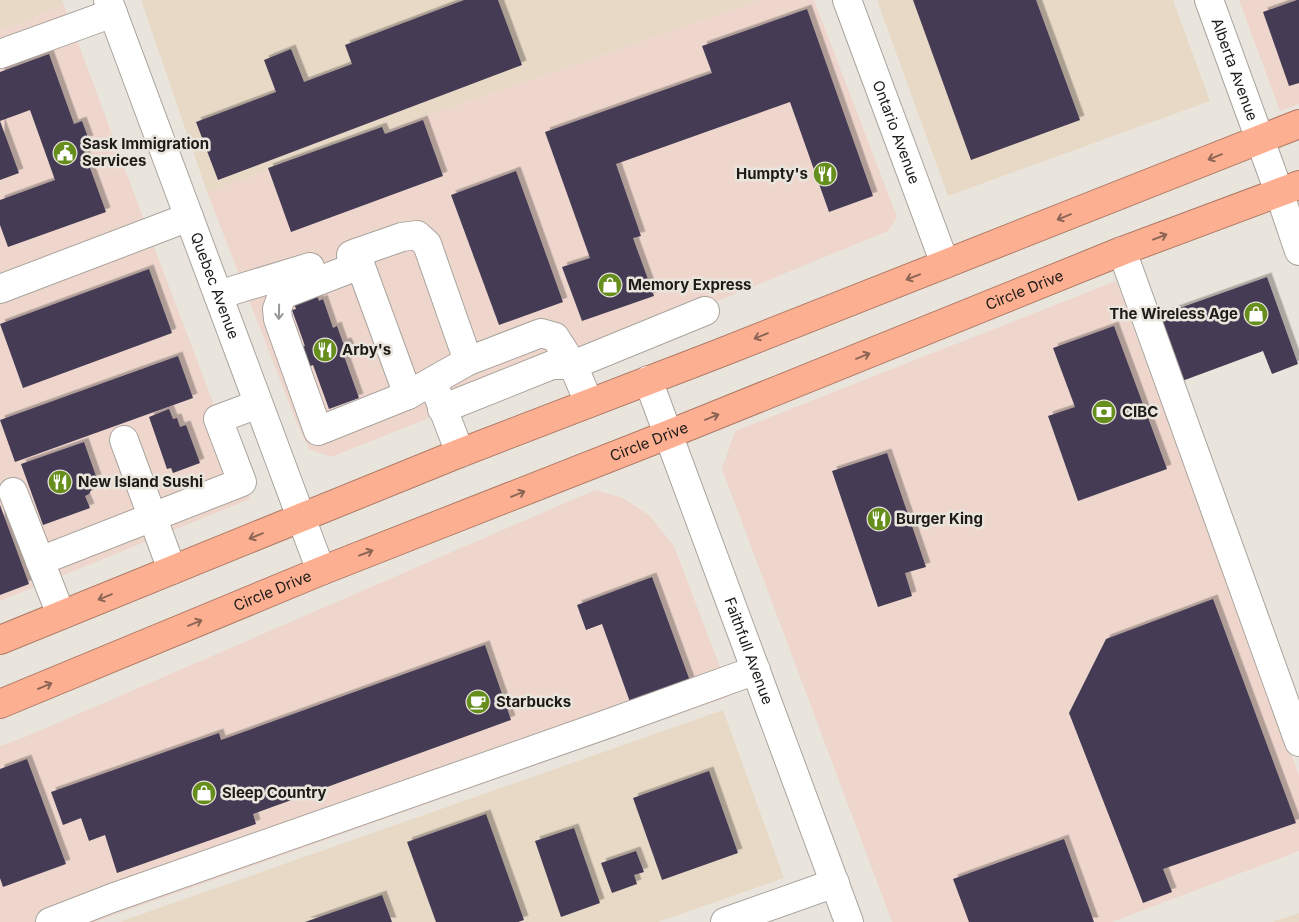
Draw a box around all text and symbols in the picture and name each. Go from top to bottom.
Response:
street label: Alberta Avenue [1207,15,1262,123]
street label: Ontario Avenue [869,77,924,187]
place label: Sask Immigration Services [82,134,209,170]
public building icon: Sask Immigration Services [52,140,78,166]
one-way arrow [1208,153,1223,162]
restaurant icon: Humpty's [812,161,838,187]
place label: Humpty's [736,164,808,183]
one-way arrow [1057,213,1072,222]
street label: Quebec Avenue [186,230,244,342]
one-way arrow [1152,232,1167,241]
street label: Circle Drive [983,266,1066,314]
shop icon: Memory Express [597,272,623,298]
one-way arrow [905,273,921,282]
place label: Memory Express [628,275,751,294]
shop icon: The Wireless Age [1243,301,1269,327]
one-way arrow [274,304,284,320]
place label: The Wireless Age [1109,304,1238,323]
one-way arrow [754,332,769,342]
restaurant icon: Arby's [312,337,338,363]
place label: Arby's [342,340,391,359]
one-way arrow [855,351,870,360]
bank icon: CIBC [1091,399,1117,425]
place label: CIBC [1122,402,1158,421]
one-way arrow [704,411,719,421]
street label: Circle Drive [607,417,691,465]
restaurant icon: New Island Sushi [47,469,73,495]
place label: New Island Sushi [78,472,203,491]
one-way arrow [509,489,525,498]
restaurant icon: Burger King [866,506,892,532]
place label: Burger King [896,509,983,528]
one-way arrow [249,532,264,542]
one-way arrow [358,548,373,557]
street label: Circle Drive [231,566,314,615]
one-way arrow [98,593,113,603]
street label: Faithfull Avenue [720,594,778,707]
one-way arrow [187,618,202,628]
one-way arrow [37,680,52,690]
cafe icon: Starbucks [465,689,491,715]
place label: Starbucks [496,692,571,711]
shop icon: Sleep Country [191,780,217,806]
place label: Sleep Country [222,783,327,802]

